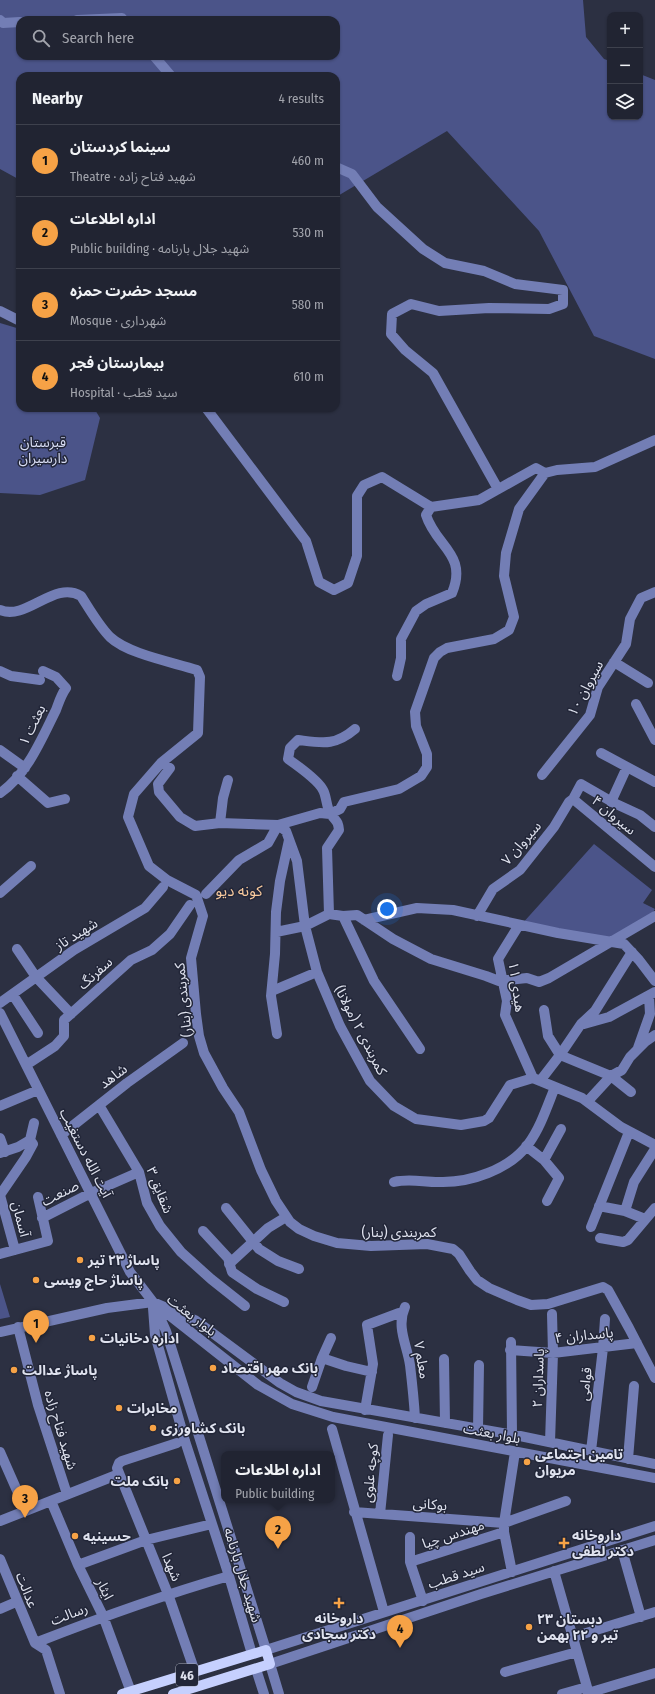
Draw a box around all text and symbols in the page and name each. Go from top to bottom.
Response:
map controls [607,12,643,120]
button: + [607,12,643,48]
search box [16,16,340,60]
icon: search [30,27,52,49]
text: Search here [62,29,134,47]
button: − [607,48,643,84]
button: layers [607,84,643,120]
text: Nearby [32,88,83,109]
text: 4 results [278,91,324,106]
text: سینما کردستان [70,138,171,156]
text: 1 [42,153,48,168]
text: 460 m [291,153,324,168]
text: Theatre · شهید فتاح زاده [70,169,196,184]
text: اداره اطلاعات [70,210,156,228]
text: 2 [42,225,48,240]
text: 530 m [292,225,324,240]
text: Public building · شهید جلال بارنامه [70,241,249,256]
text: مسجد حضرت حمزه [70,282,197,300]
text: 3 [42,297,48,312]
text: 580 m [292,297,324,312]
text: Mosque · شهرداری [70,313,166,328]
text: بیمارستان فجر [70,354,164,372]
text: 4 [42,369,48,384]
text: 610 m [293,369,324,384]
text: Hospital · سید قطب [70,385,177,400]
park label: قبرستان دارسیران [18,434,68,467]
street label: سیروان ۱۰ [564,658,607,719]
street label: بعثت ۱ [15,702,50,748]
street label: سیروان ۴ [588,792,639,839]
street label: سیروان ۷ [498,818,545,869]
district label: کونه دیو [216,882,263,900]
your location [377,899,397,919]
street label: شهید تاز [51,915,101,955]
street label: سفرنگ [75,954,116,993]
street label: هیدی ۱۱ [505,961,528,1013]
street label: کمربندی (بنار) [171,962,196,1038]
street label: کمربندی ۲ (مولانا) [331,983,391,1078]
street label: شاهد [96,1060,131,1092]
street label: آیت الله دستغیب [56,1106,116,1202]
street label: شقایق ۳ [142,1164,177,1216]
street label: صنعت [39,1177,82,1210]
street label: آسمان [8,1200,33,1240]
street label: کمربندی (بنار) [362,1224,437,1241]
place label: پاساژ ۲۳ تیر [87,1252,160,1270]
marker: پاساژ ۲۳ تیر [75,1255,85,1265]
place label: پاساژ حاج ویسی [44,1272,143,1291]
marker: پاساژ حاج ویسی [31,1275,41,1285]
street label: بلوار بعثت [164,1291,220,1340]
pin: 1 [23,1310,49,1343]
street label: پاسداران ۴ [554,1324,614,1348]
place label: اداره دخانیات [100,1330,179,1347]
marker: اداره دخانیات [87,1333,97,1343]
street label: معلم ۷ [408,1340,433,1381]
street label: پاسداران ۲ [529,1348,549,1408]
place label: بانک مهر اقتصاد [221,1360,318,1377]
place label: پاساژ عدالت [22,1362,98,1380]
marker: بانک مهر اقتصاد [208,1363,218,1373]
marker: پاساژ عدالت [9,1365,19,1375]
street label: قوامی [575,1366,596,1402]
street label: شهید فتاح زاده [38,1388,81,1473]
place label: مخابرات [127,1400,177,1417]
marker: مخابرات [114,1403,124,1413]
place label: بانک کشاورزی [161,1420,246,1437]
street label: بلوار بعثت [462,1420,522,1447]
marker: بانک کشاورزی [148,1423,158,1433]
street label: کوچه علوی [359,1442,383,1503]
place label: تامین اجتماعی مریوان [535,1446,623,1479]
popup [221,1451,335,1503]
marker: تامین اجتماعی مریوان [522,1457,532,1467]
text: اداره اطلاعات [235,1461,321,1479]
place label: بانک ملت [110,1473,169,1490]
marker: بانک ملت [172,1476,182,1486]
pin: 3 [12,1485,38,1518]
text: Public building [235,1486,314,1501]
street label: بوکانی [412,1495,448,1514]
pin: 2 [265,1516,291,1549]
street label: مهندس چیا [420,1516,487,1554]
street label: شهید جلال بارنامه [220,1526,265,1625]
place label: داروخانه دکتر لطفی [572,1527,634,1560]
place label: حسینیه [83,1528,131,1545]
marker: حسینیه [70,1531,80,1541]
marker: داروخانه دکتر لطفی [559,1538,569,1548]
street label: شهدا [158,1551,185,1584]
street label: سید قطب [426,1558,487,1593]
street label: عدالت [12,1570,41,1610]
street label: ایثار [92,1575,117,1603]
marker: داروخانه دکتر سجادی [334,1598,344,1608]
street label: رسالت [48,1600,90,1629]
place label: داروخانه دکتر سجادی [302,1610,376,1643]
place label: دبستان ٢٣ تیر و ۲۲ بهمن [537,1611,618,1644]
pin: 4 [387,1615,413,1648]
marker: دبستان ٢٣ تیر و ۲۲ بهمن [524,1622,534,1632]
road number: 46 [176,1664,198,1686]

